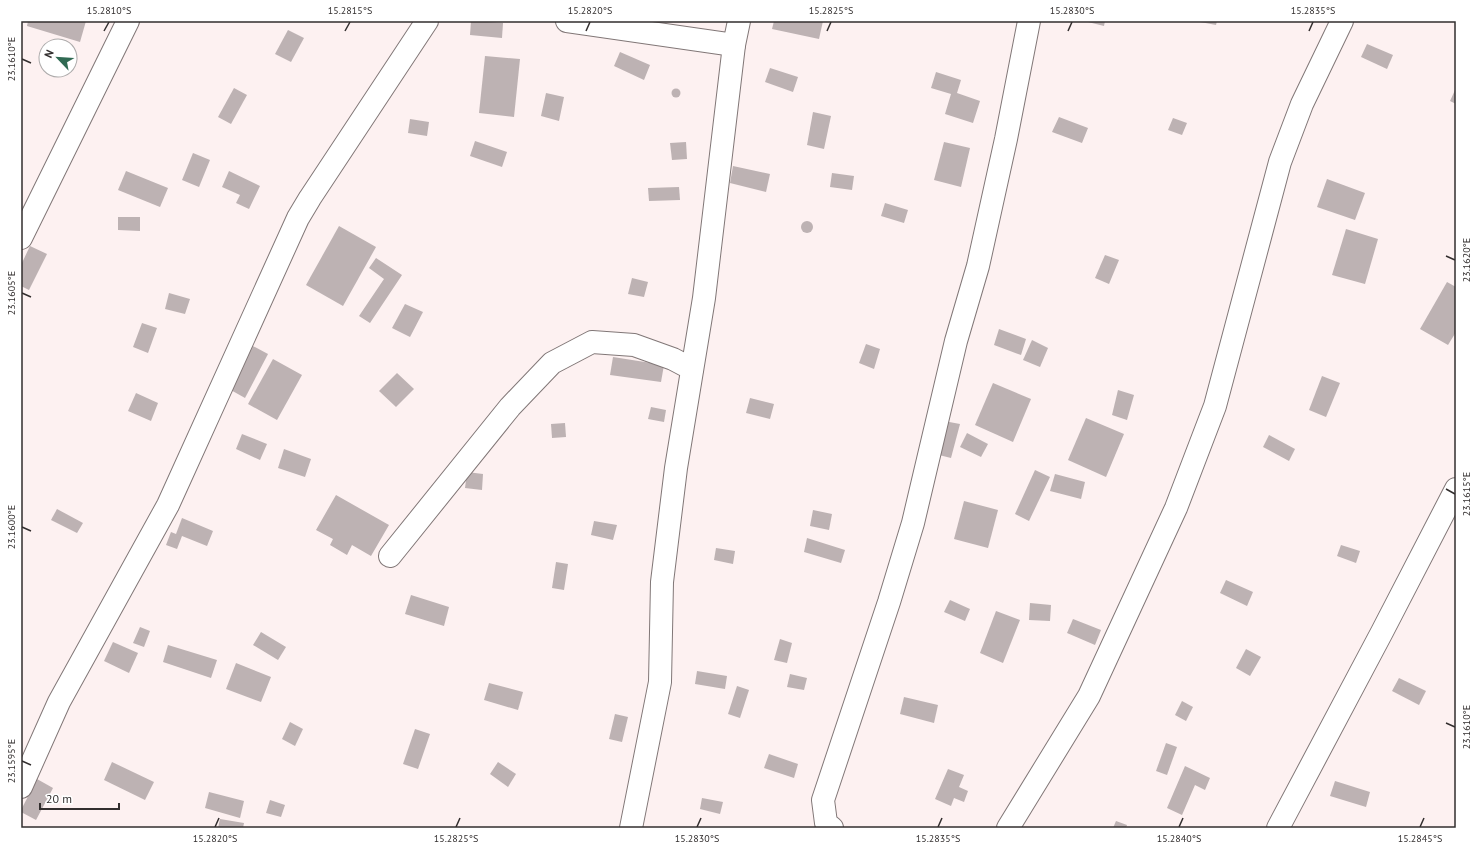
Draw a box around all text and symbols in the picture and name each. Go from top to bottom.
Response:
text: 15.2810°S [87,4,131,17]
text: 15.2815°S [328,4,372,17]
text: 15.2820°S [568,4,612,17]
text: 15.2825°S [809,4,853,17]
text: 15.2830°S [1050,4,1094,17]
text: 15.2835°S [1291,4,1335,17]
text: 23.1610°E [5,37,18,81]
north arrow [38,38,78,78]
text: N [41,48,57,60]
text: 23.1620°E [1460,238,1473,282]
text: 23.1605°E [5,271,18,315]
text: 23.1615°E [1460,472,1473,516]
text: 23.1600°E [5,505,18,549]
text: 23.1610°E [1460,705,1473,749]
text: 23.1595°E [5,739,18,783]
scale bar [40,785,119,811]
text: 20 m [46,791,72,806]
text: 15.2820°S [193,832,237,845]
text: 15.2825°S [434,832,478,845]
text: 15.2830°S [675,832,719,845]
text: 15.2835°S [916,832,960,845]
text: 15.2840°S [1157,832,1201,845]
text: 15.2845°S [1398,832,1442,845]

